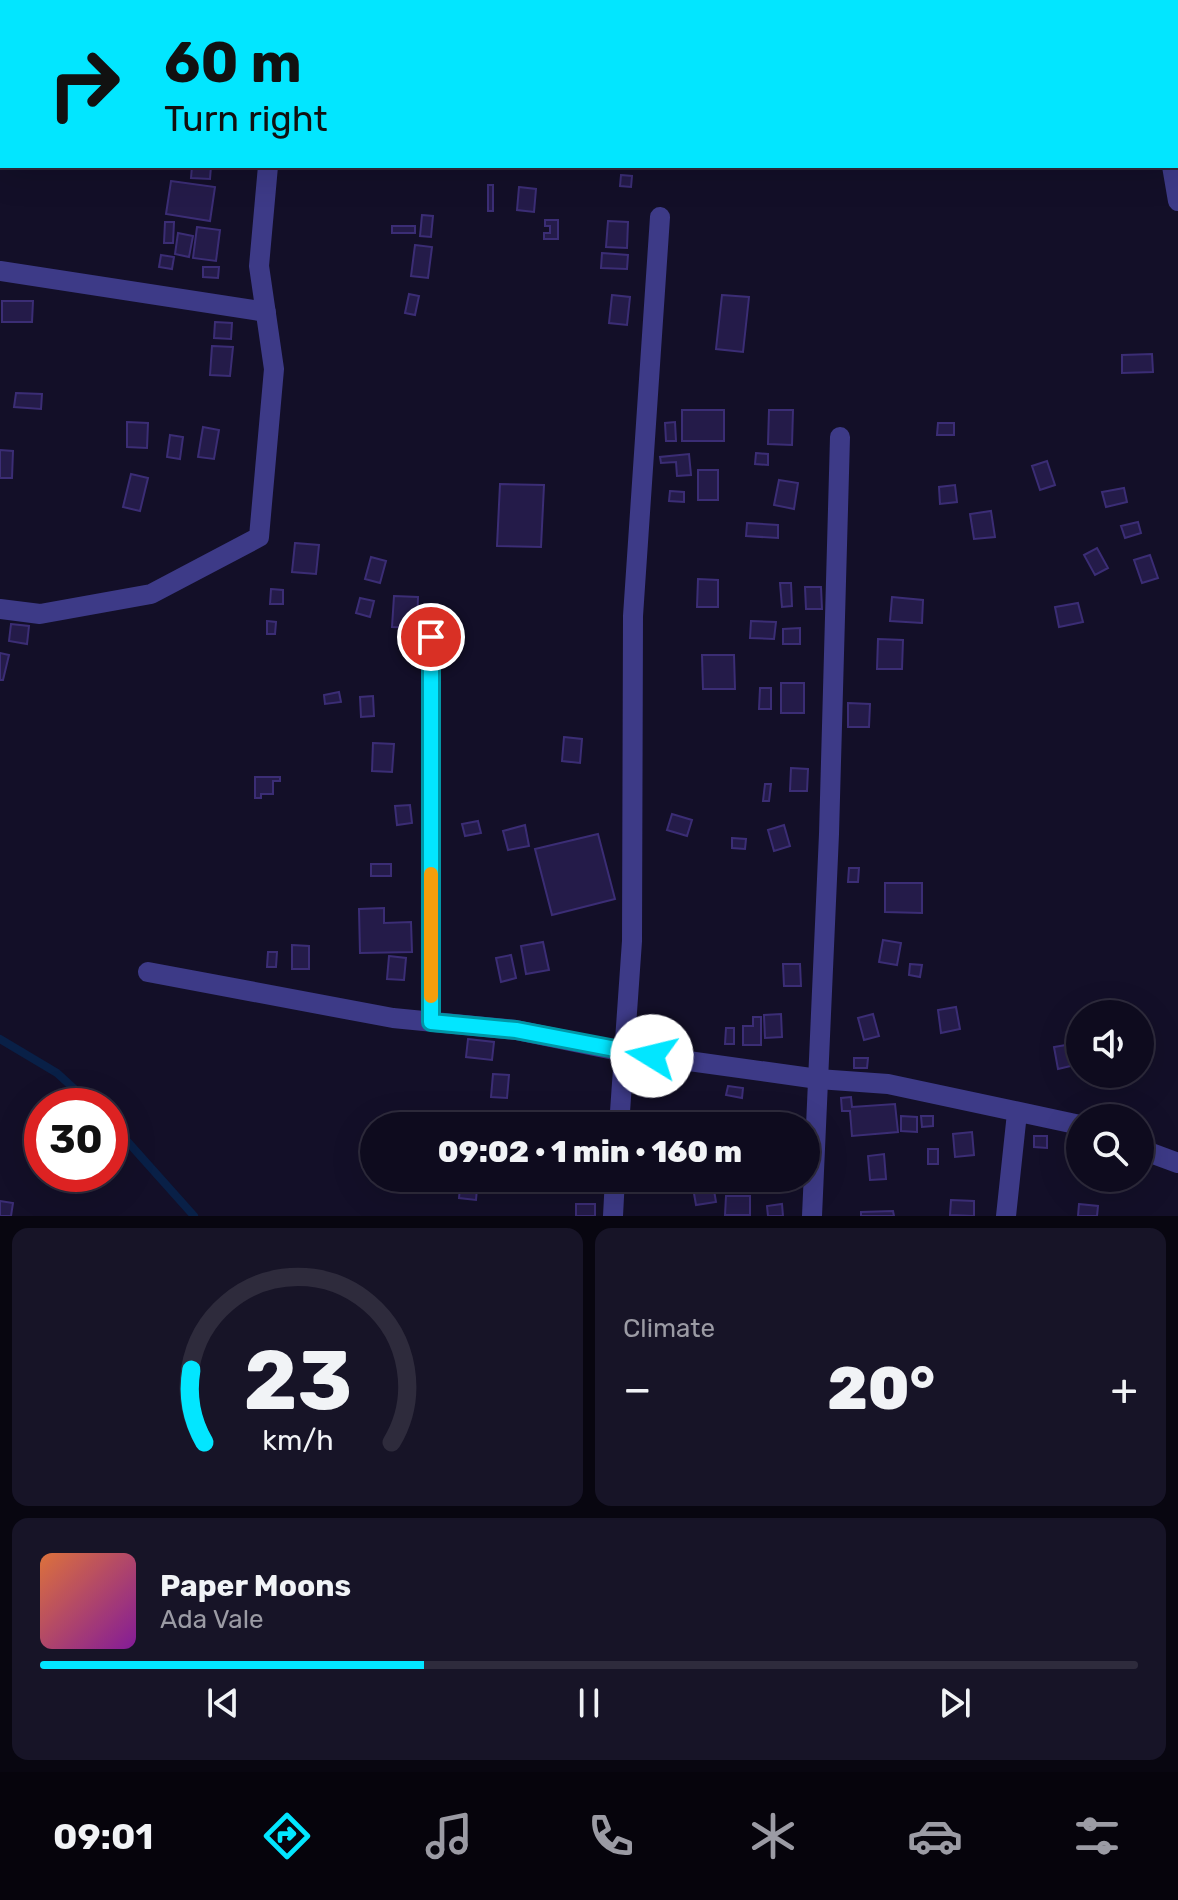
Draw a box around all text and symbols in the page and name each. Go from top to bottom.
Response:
text: 60 m [164,30,302,96]
icon: right [32,32,136,136]
text: Turn right [164,97,328,140]
pin [397,603,465,671]
icon: arrive [409,615,453,659]
map controls [1066,1000,1154,1192]
button: sound [1066,1000,1154,1088]
position arrow [610,1014,694,1098]
speed limit sign: 30 [24,1088,128,1192]
button: search [1066,1104,1154,1192]
text: 09:02 · 1 min · 160 m [438,1134,742,1170]
text: Climate [623,1313,715,1344]
text: 23 [243,1331,352,1430]
text: 20° [827,1353,935,1424]
text: − [623,1363,652,1415]
text: + [1111,1363,1138,1415]
text: km/h [262,1423,333,1457]
text: Paper Moons [160,1568,351,1604]
text: Ada Vale [160,1604,264,1635]
icon: previous [201,1681,245,1725]
icon: pause [567,1681,611,1725]
icon: next [933,1681,977,1725]
icon: directions [259,1808,315,1864]
icon: music [421,1808,477,1864]
icon: phone [583,1808,639,1864]
icon: climate [745,1808,801,1864]
icon: car [907,1808,963,1864]
icon: filters [1069,1808,1125,1864]
text: 09:01 [53,1815,153,1858]

